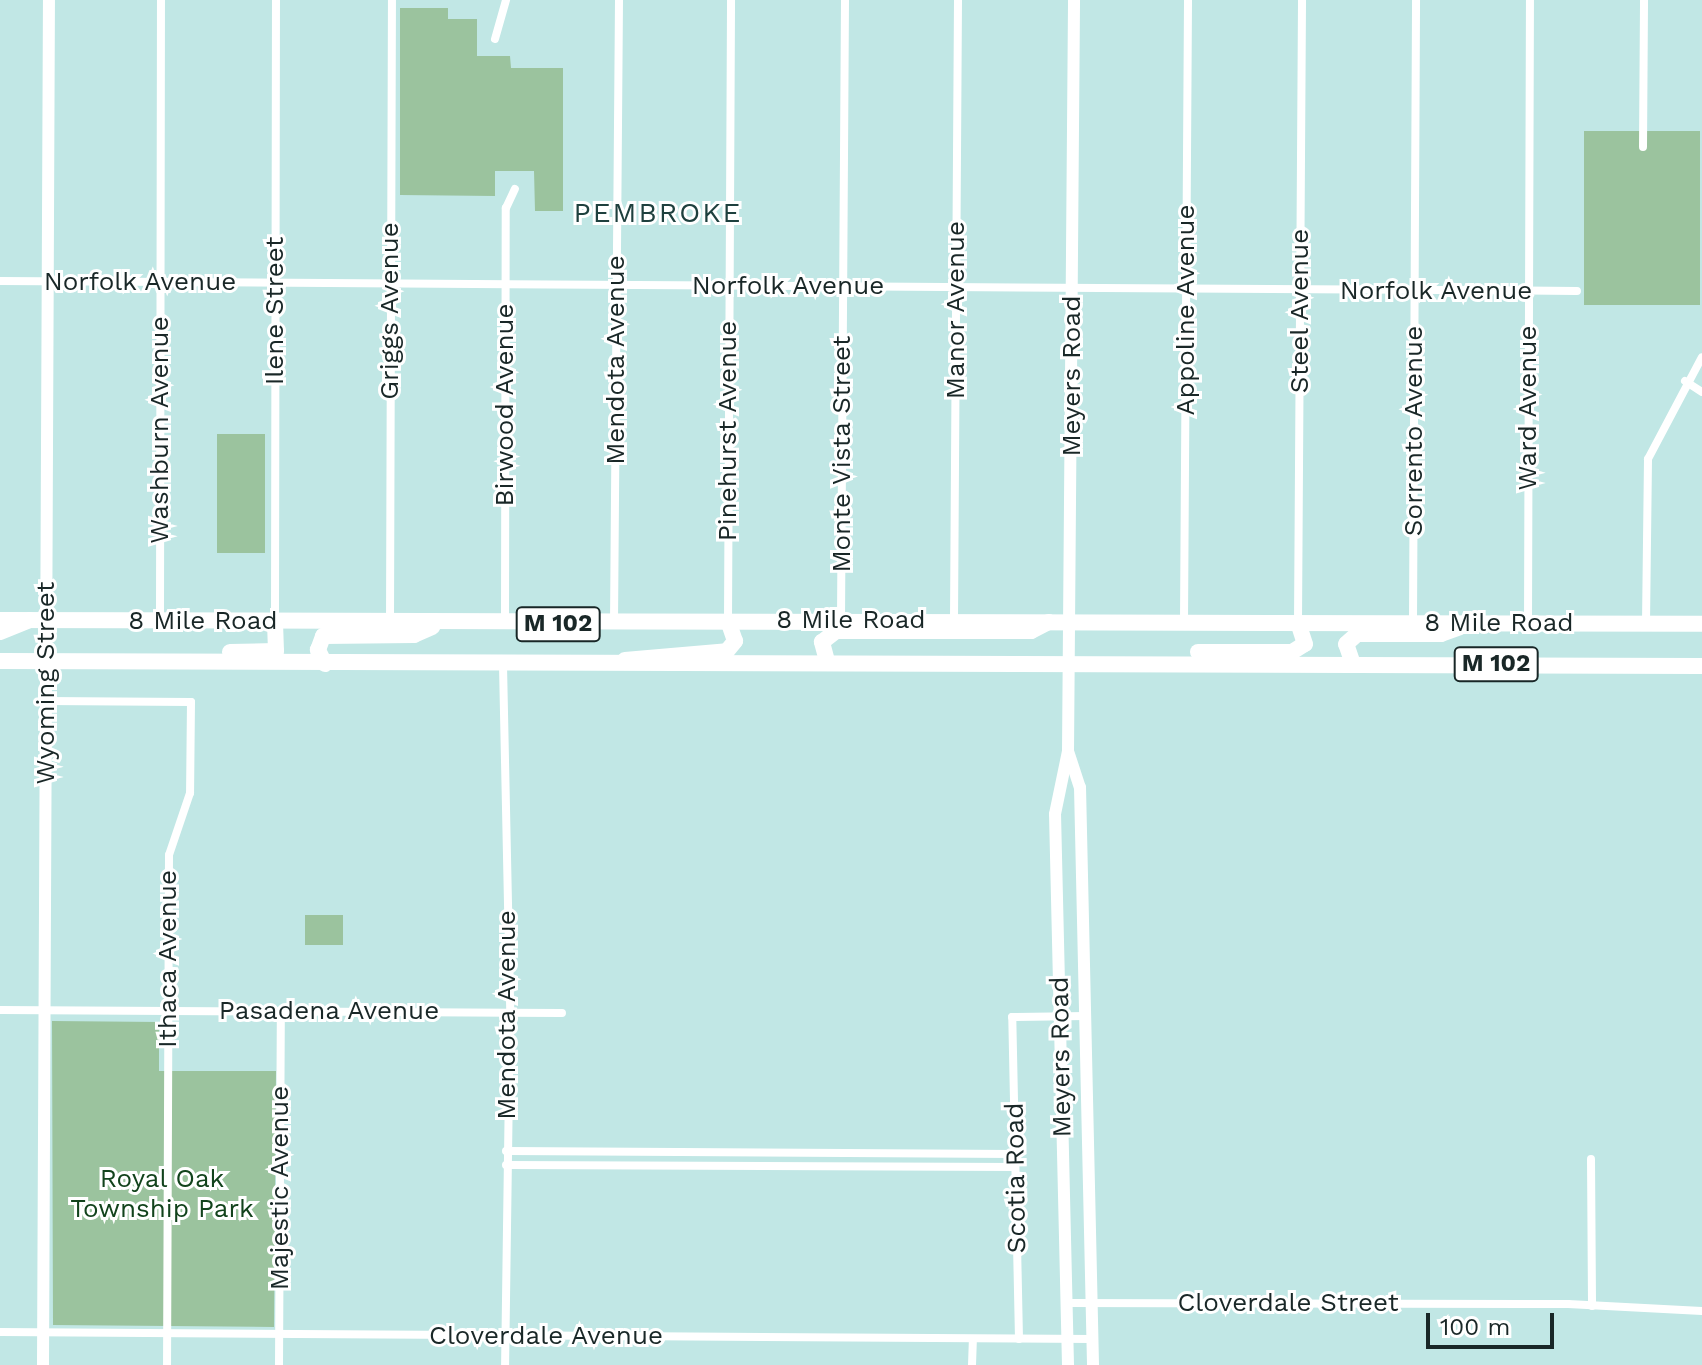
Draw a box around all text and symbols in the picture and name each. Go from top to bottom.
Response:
district label: PEMBROKE [574,196,742,230]
street label: Appoline Avenue [1170,204,1202,416]
street label: Manor Avenue [940,220,972,400]
street label: Griggs Avenue [374,222,406,400]
street label: Steel Avenue [1284,228,1316,394]
street label: Ilene Street [259,237,291,385]
street label: Mendota Avenue [600,254,632,466]
street label: Norfolk Avenue [43,266,237,298]
street label: Norfolk Avenue [691,270,885,302]
street label: Norfolk Avenue [1339,275,1533,307]
street label: Meyers Road [1056,296,1088,456]
street label: Birwood Avenue [489,303,521,507]
street label: Washburn Avenue [144,316,176,544]
street label: Pinehurst Avenue [712,320,744,542]
street label: Sorrento Avenue [1398,325,1430,537]
street label: Ward Avenue [1512,325,1544,491]
street label: Monte Vista Street [826,335,858,573]
street label: Wyoming Street [30,582,62,784]
road number: M 102 [514,604,602,644]
street label: 8 Mile Road [776,604,926,636]
street label: 8 Mile Road [128,605,278,637]
street label: 8 Mile Road [1424,607,1574,639]
road number: M 102 [1452,644,1540,684]
street label: Ithaca Avenue [152,869,184,1049]
street label: Mendota Avenue [491,909,523,1121]
street label: Meyers Road [1044,976,1078,1138]
street label: Pasadena Avenue [218,995,440,1027]
street label: Majestic Avenue [264,1085,296,1291]
street label: Scotia Road [999,1102,1033,1254]
park label: Royal Oak Township Park [70,1163,254,1224]
street label: Cloverdale Street [1177,1287,1399,1319]
scale bar [1430,1297,1558,1347]
text: 100 m [1440,1313,1510,1341]
street label: Cloverdale Avenue [429,1320,663,1352]

